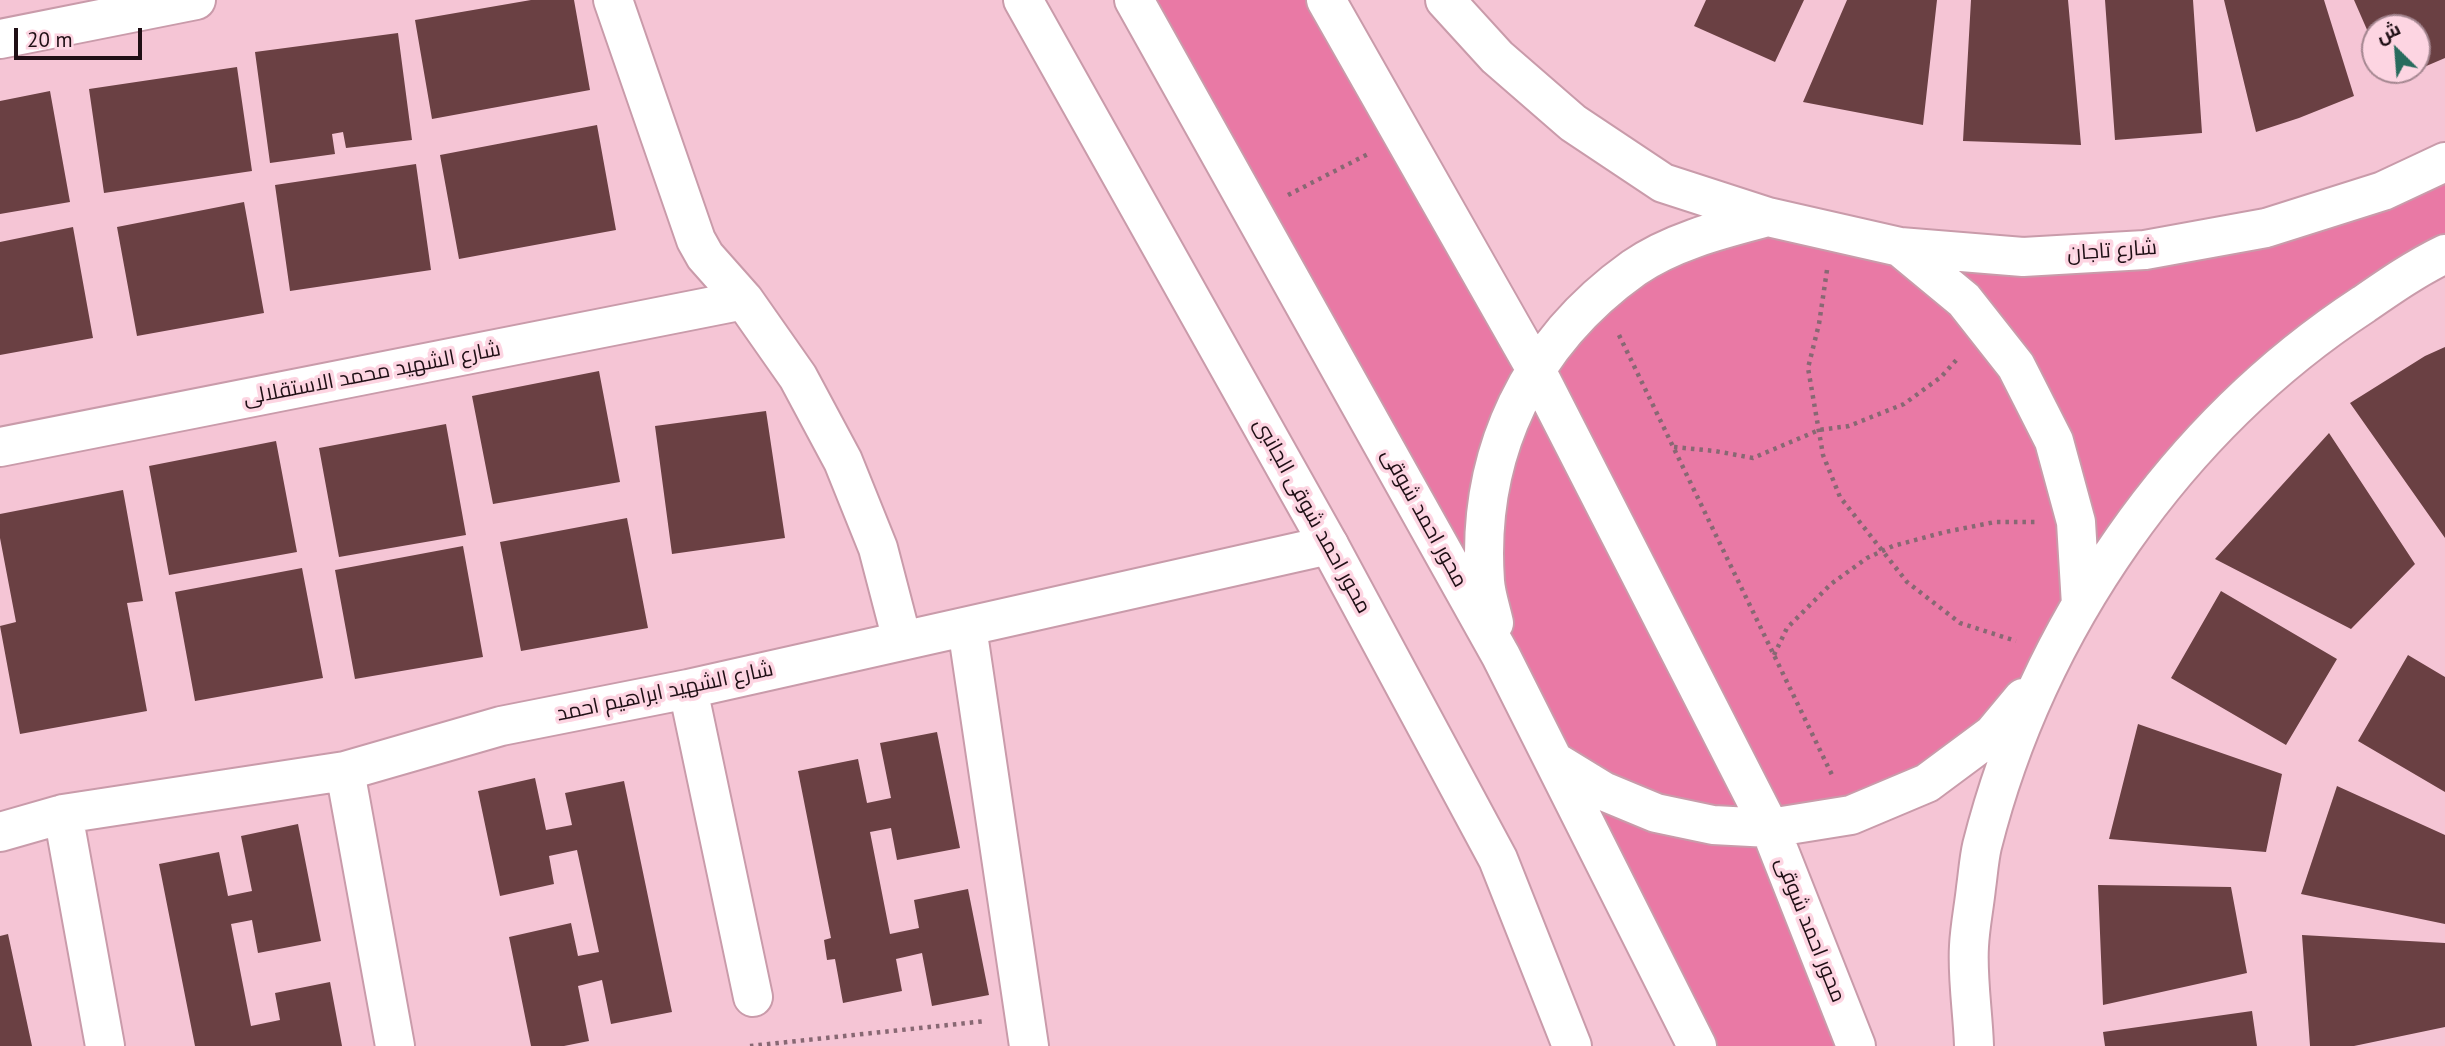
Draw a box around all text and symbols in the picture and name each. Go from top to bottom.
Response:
scale bar [18,14,145,58]
north arrow [2361,14,2431,84]
text: ش [2372,16,2404,48]
text: 20 m [27,26,73,53]
street label: شارع تاجان [2066,235,2158,267]
street label: شارع الشهيد محمد الاستقلالى [241,337,503,411]
street label: محور احمد شوقى الجانبى [1248,414,1376,618]
street label: محور احمد شوقى [1376,444,1472,592]
street label: شارع الشهيد ابراهيم احمد [554,657,776,727]
street label: محور احمد شوقى [1769,854,1851,1006]

